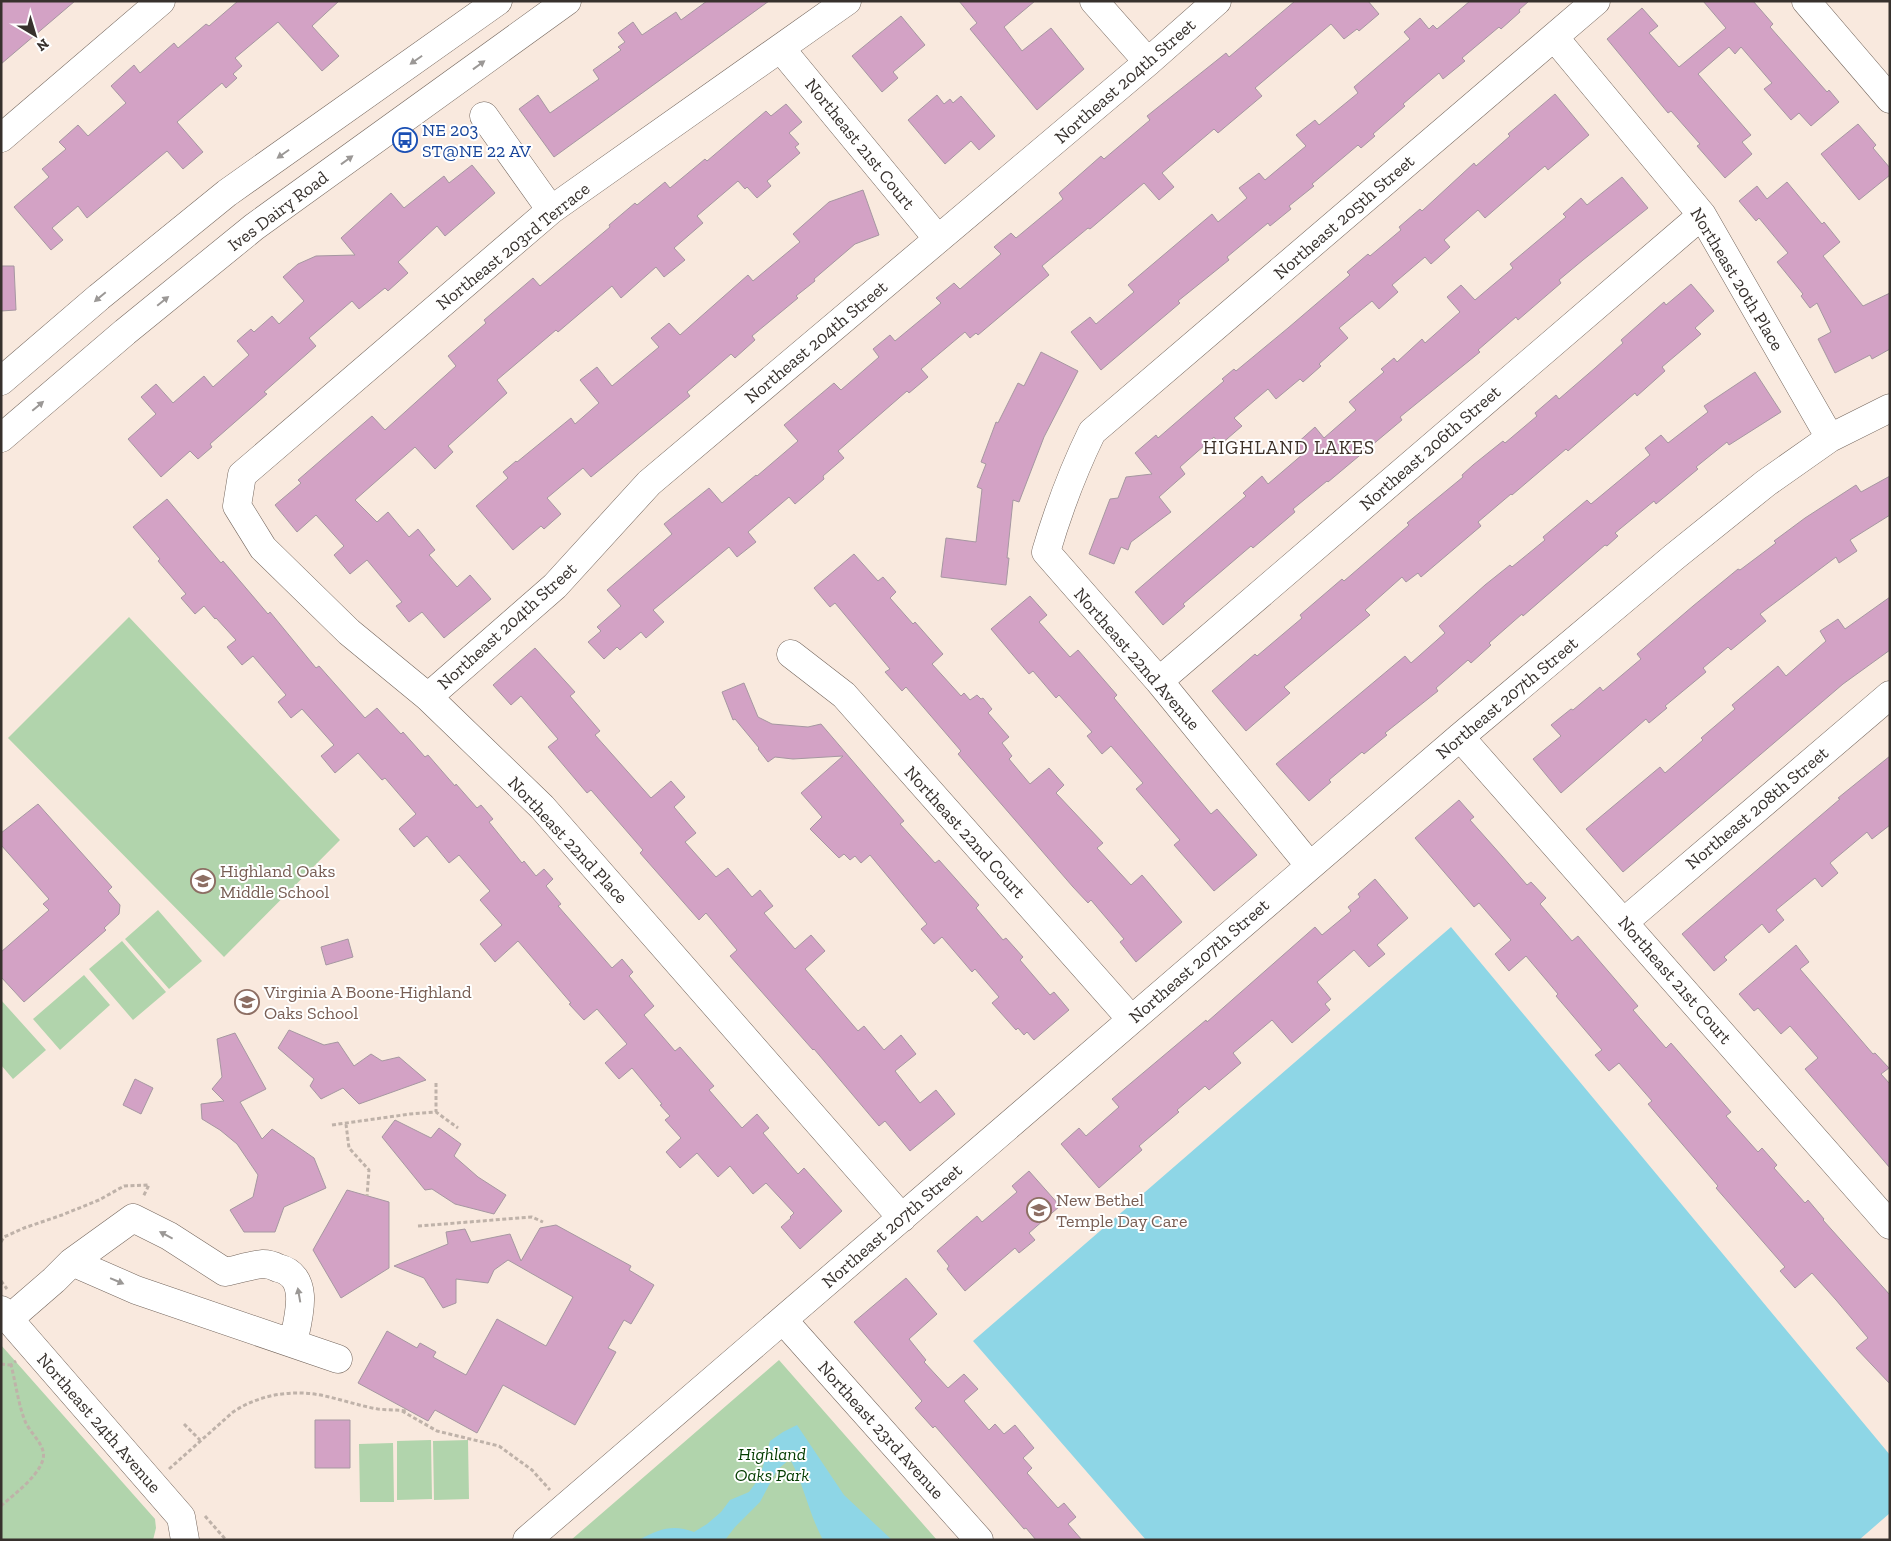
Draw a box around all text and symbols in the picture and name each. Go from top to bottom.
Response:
north arrow [10,10,60,60]
street label: Northeast 204th Street [1050,14,1200,148]
text: N [33,35,52,55]
one-way arrow [410,55,423,66]
one-way arrow [472,60,486,70]
street label: Northeast 21st Court [800,74,920,214]
place label: NE 203 ST@NE 22 AV [422,119,531,162]
bus stop icon: NE 203 ST@NE 22 AV [392,127,418,153]
one-way arrow [276,149,290,159]
street label: Northeast 205th Street [1269,150,1419,284]
one-way arrow [340,155,354,165]
street label: Ives Dairy Road [223,166,333,256]
street label: Northeast 203rd Terrace [432,177,594,315]
street label: Northeast 20th Place [1686,203,1788,355]
street label: Northeast 204th Street [740,276,892,408]
one-way arrow [93,291,106,302]
one-way arrow [156,296,169,307]
street label: Northeast 206th Street [1355,381,1505,515]
one-way arrow [32,400,44,412]
district label: HIGHLAND LAKES [1203,436,1375,459]
street label: Northeast 204th Street [433,558,581,694]
street label: Northeast 22nd Avenue [1069,583,1205,735]
street label: Northeast 207th Street [1432,632,1583,764]
street label: Northeast 208th Street [1681,742,1833,874]
street label: Northeast 22nd Court [900,761,1030,903]
street label: Northeast 22nd Place [503,772,633,908]
place label: Highland Oaks Middle School [220,860,335,903]
school or university icon: Highland Oaks Middle School [190,868,216,894]
street label: Northeast 207th Street [1124,894,1274,1028]
street label: Northeast 21st Court [1613,912,1737,1049]
place label: Virginia A Boone-Highland Oaks School [263,981,472,1024]
school or university icon: Virginia A Boone-Highland Oaks School [234,989,260,1015]
street label: Northeast 207th Street [817,1159,967,1293]
place label: New Bethel Temple Day Care [1056,1189,1187,1232]
school or university icon: New Bethel Temple Day Care [1026,1197,1052,1223]
one-way arrow [158,1231,173,1239]
one-way arrow [110,1278,124,1286]
one-way arrow [295,1287,303,1303]
street label: Northeast 24th Avenue [32,1348,166,1498]
street label: Northeast 23rd Avenue [813,1356,949,1504]
park label: Highland Oaks Park [735,1443,809,1486]

